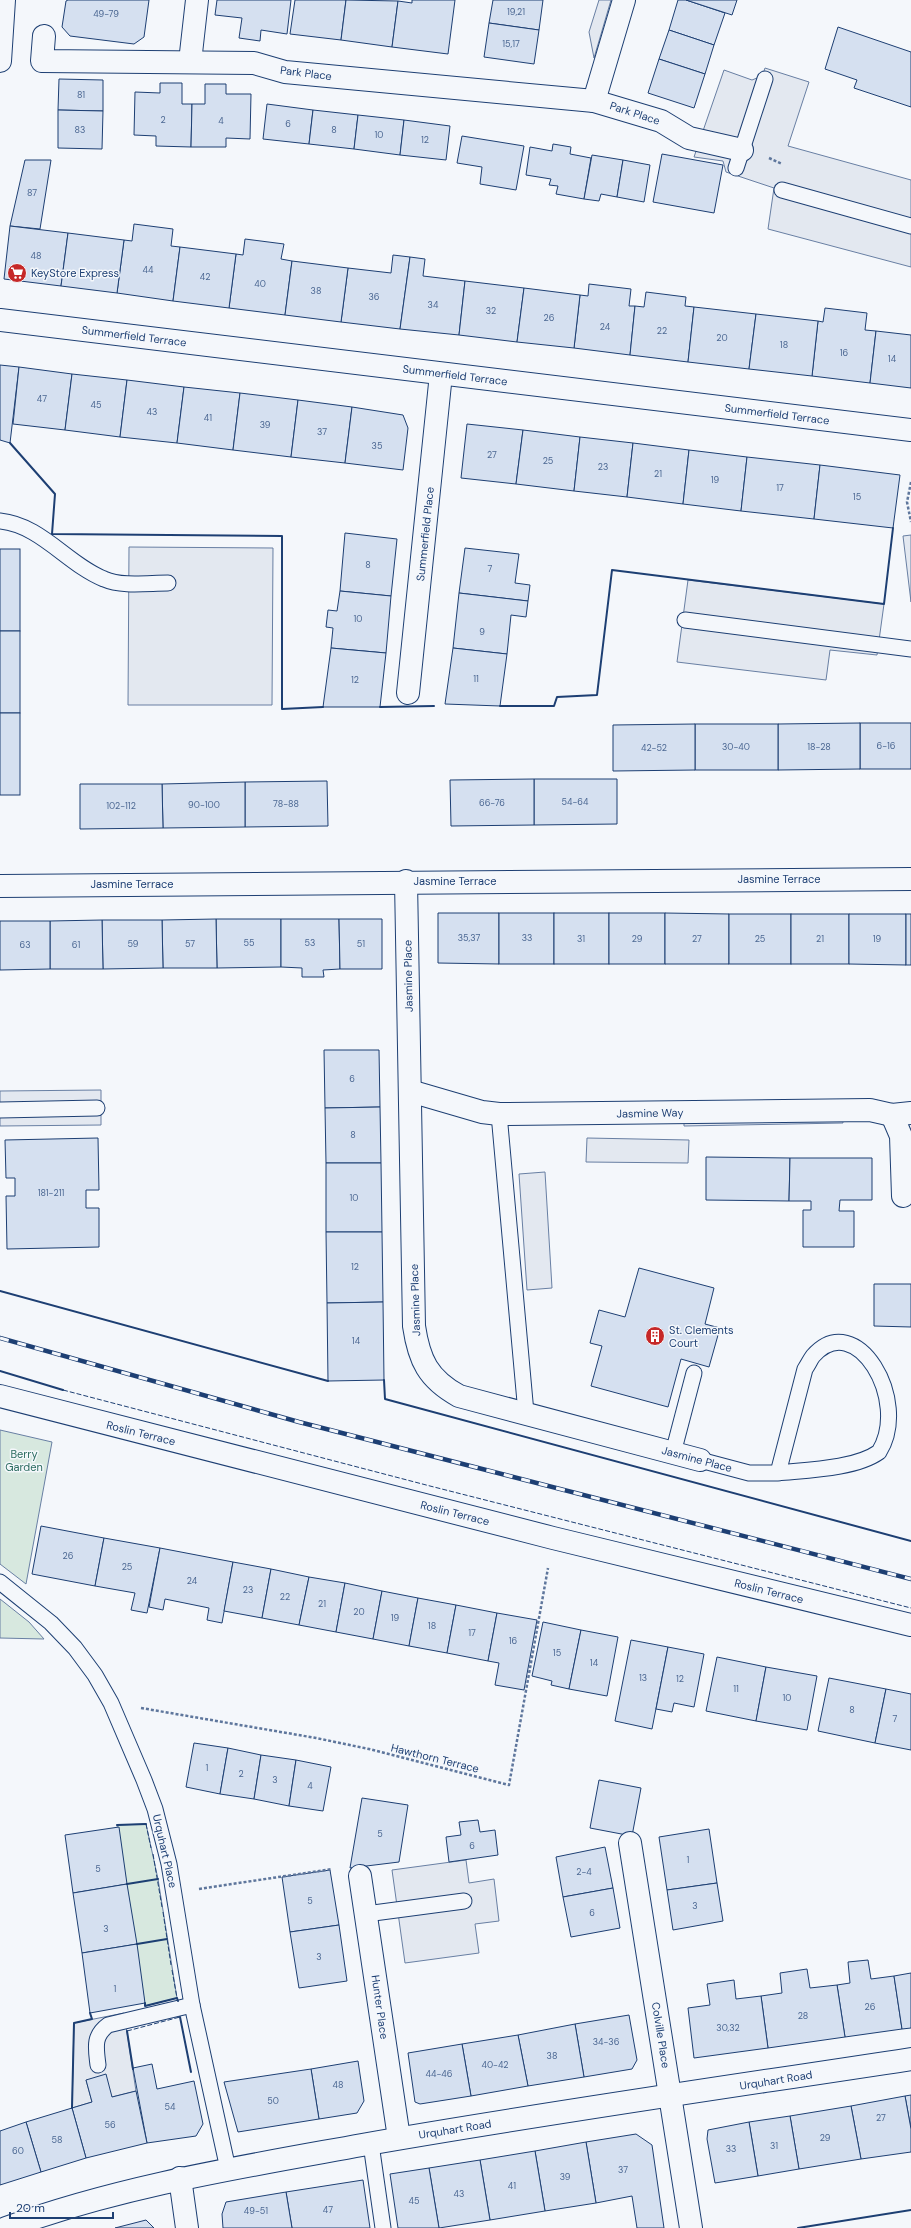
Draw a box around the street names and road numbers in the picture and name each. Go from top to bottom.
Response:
street label: Park Place [279,63,333,83]
street label: Park Place [608,98,662,128]
street label: Summerfield Terrace [81,323,187,349]
street label: Summerfield Terrace [402,362,508,388]
street label: Summerfield Terrace [724,401,830,427]
street label: Summerfield Place [413,486,437,582]
street label: Jasmine Terrace [737,872,821,886]
street label: Jasmine Terrace [413,874,497,888]
street label: Jasmine Terrace [90,877,174,891]
street label: Jasmine Place [400,940,416,1012]
street label: Jasmine Way [616,1105,684,1121]
street label: Jasmine Place [407,1264,423,1336]
street label: Roslin Terrace [105,1418,177,1448]
street label: Jasmine Place [660,1443,734,1475]
street label: Roslin Terrace [419,1498,491,1528]
street label: Roslin Terrace [733,1576,805,1606]
street label: Hawthorn Terrace [389,1740,481,1776]
street label: Urquhart Place [150,1813,180,1889]
street label: Hunter Place [369,1974,391,2040]
street label: Colville Place [649,2001,673,2069]
street label: Urquhart Road [739,2067,813,2093]
street label: Urquhart Road [418,2116,492,2142]

